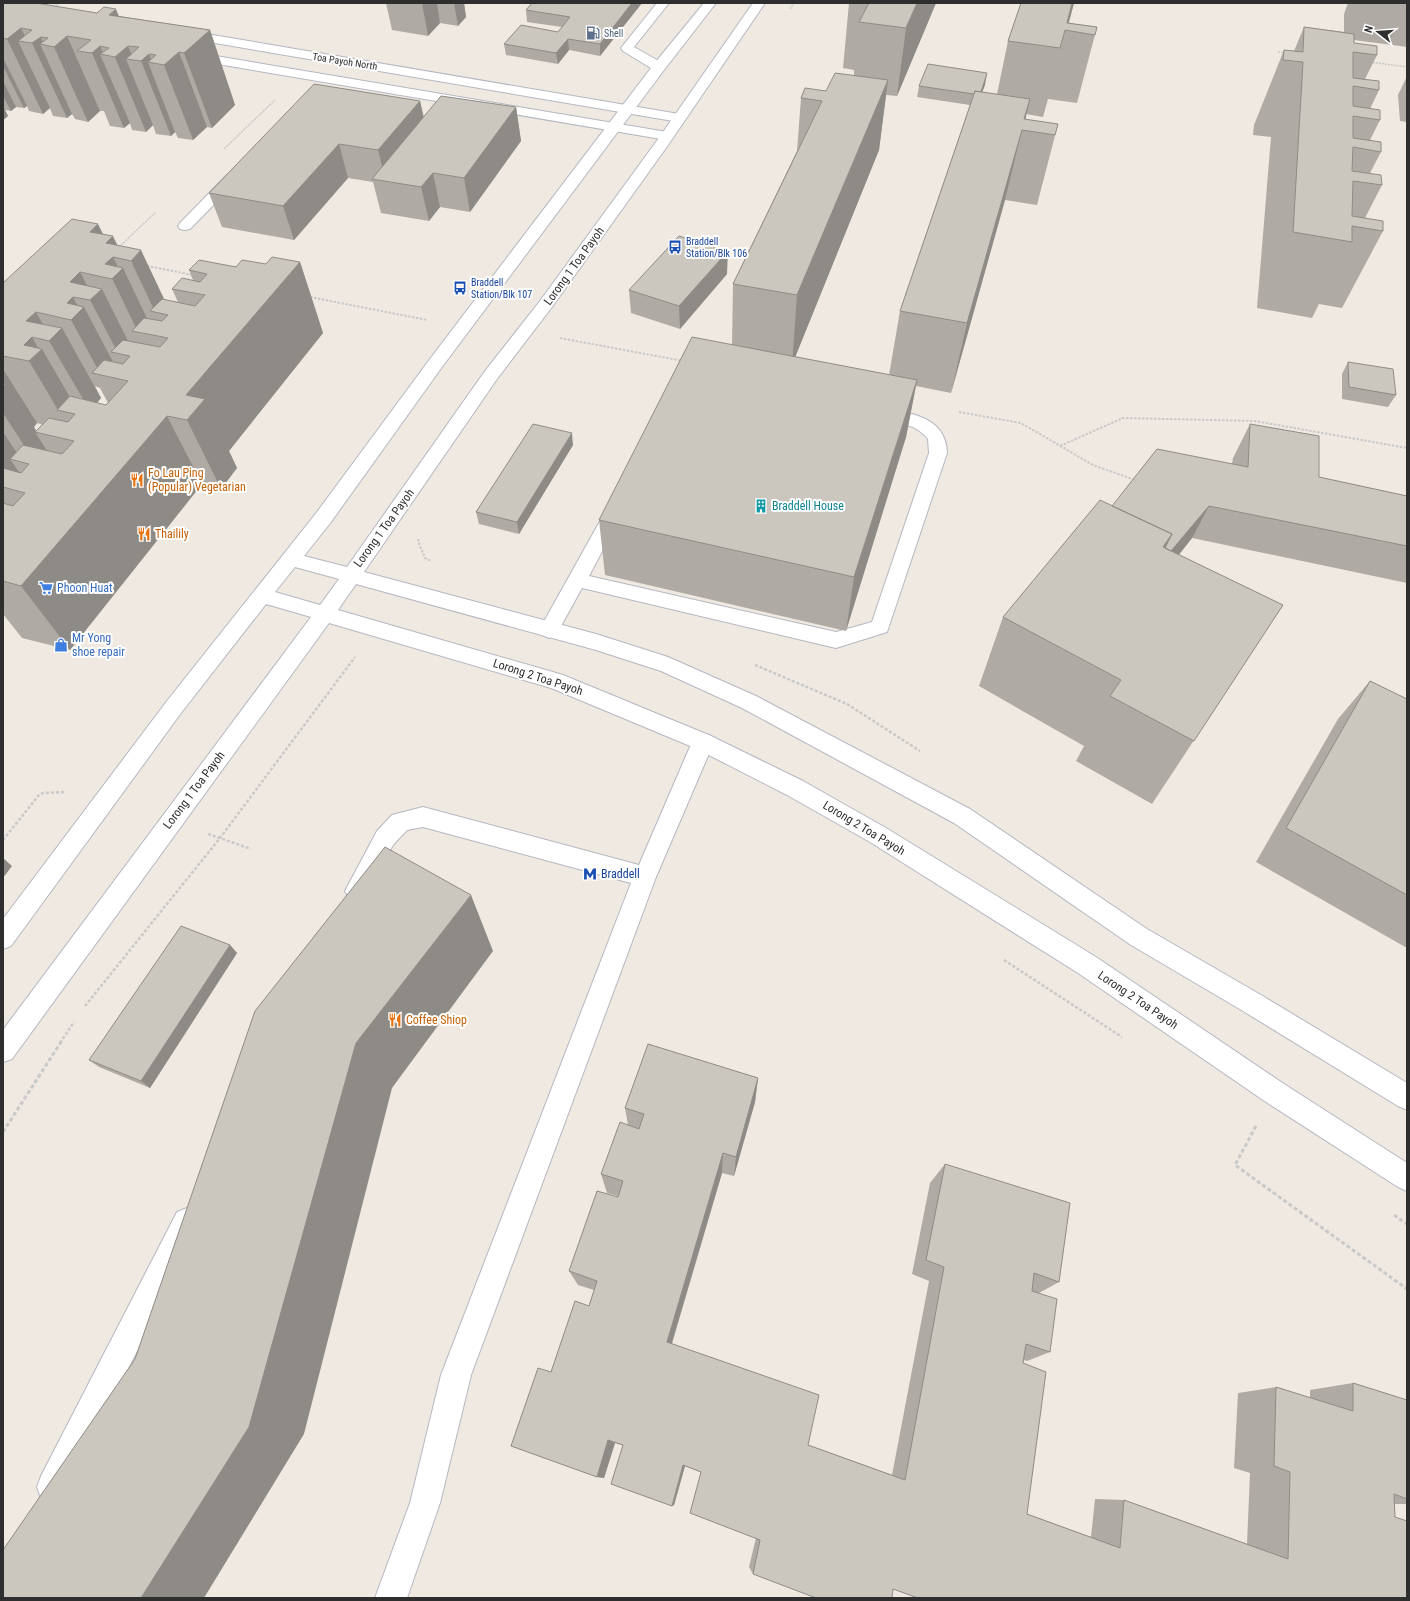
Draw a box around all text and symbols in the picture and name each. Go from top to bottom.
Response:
north arrow [1358,12,1398,52]
text: N [1362,24,1376,34]
fuel station icon: Shell [585,25,601,41]
place label: Shell [604,28,623,39]
street label: Toa Payoh North [312,51,378,72]
street label: Lorong 1 Toa Payoh [541,224,607,308]
place label: Braddell Station/Blk 106 [686,236,747,259]
bus stop icon: Braddell Station/Blk 106 [667,239,683,255]
place label: Braddell Station/Blk 107 [471,277,532,300]
bus stop icon: Braddell Station/Blk 107 [452,280,468,296]
place label: Fo Lau Ping (Popular) Vegetarian [148,466,246,494]
restaurant icon: Fo Lau Ping (Popular) Vegetarian [129,472,145,488]
street label: Lorong 1 Toa Payoh [351,486,417,570]
building icon: Braddell House [753,498,769,514]
place label: Braddell House [772,499,844,513]
restaurant icon: Thailily [136,526,152,542]
place label: Thailily [155,527,189,541]
supermarket icon: Phoon Huat [38,580,54,596]
place label: Phoon Huat [57,581,113,595]
place label: Mr Yong shoe repair [72,631,125,659]
shop icon: Mr Yong shoe repair [53,637,69,653]
street label: Lorong 2 Toa Payoh [491,656,585,698]
street label: Lorong 1 Toa Payoh [160,748,228,832]
street label: Lorong 2 Toa Payoh [820,798,908,858]
metro station icon: Braddell [582,866,598,882]
place label: Braddell [601,867,640,881]
street label: Lorong 2 Toa Payoh [1095,968,1181,1032]
restaurant icon: Coffee Shiop [387,1012,403,1028]
place label: Coffee Shiop [406,1013,467,1027]

